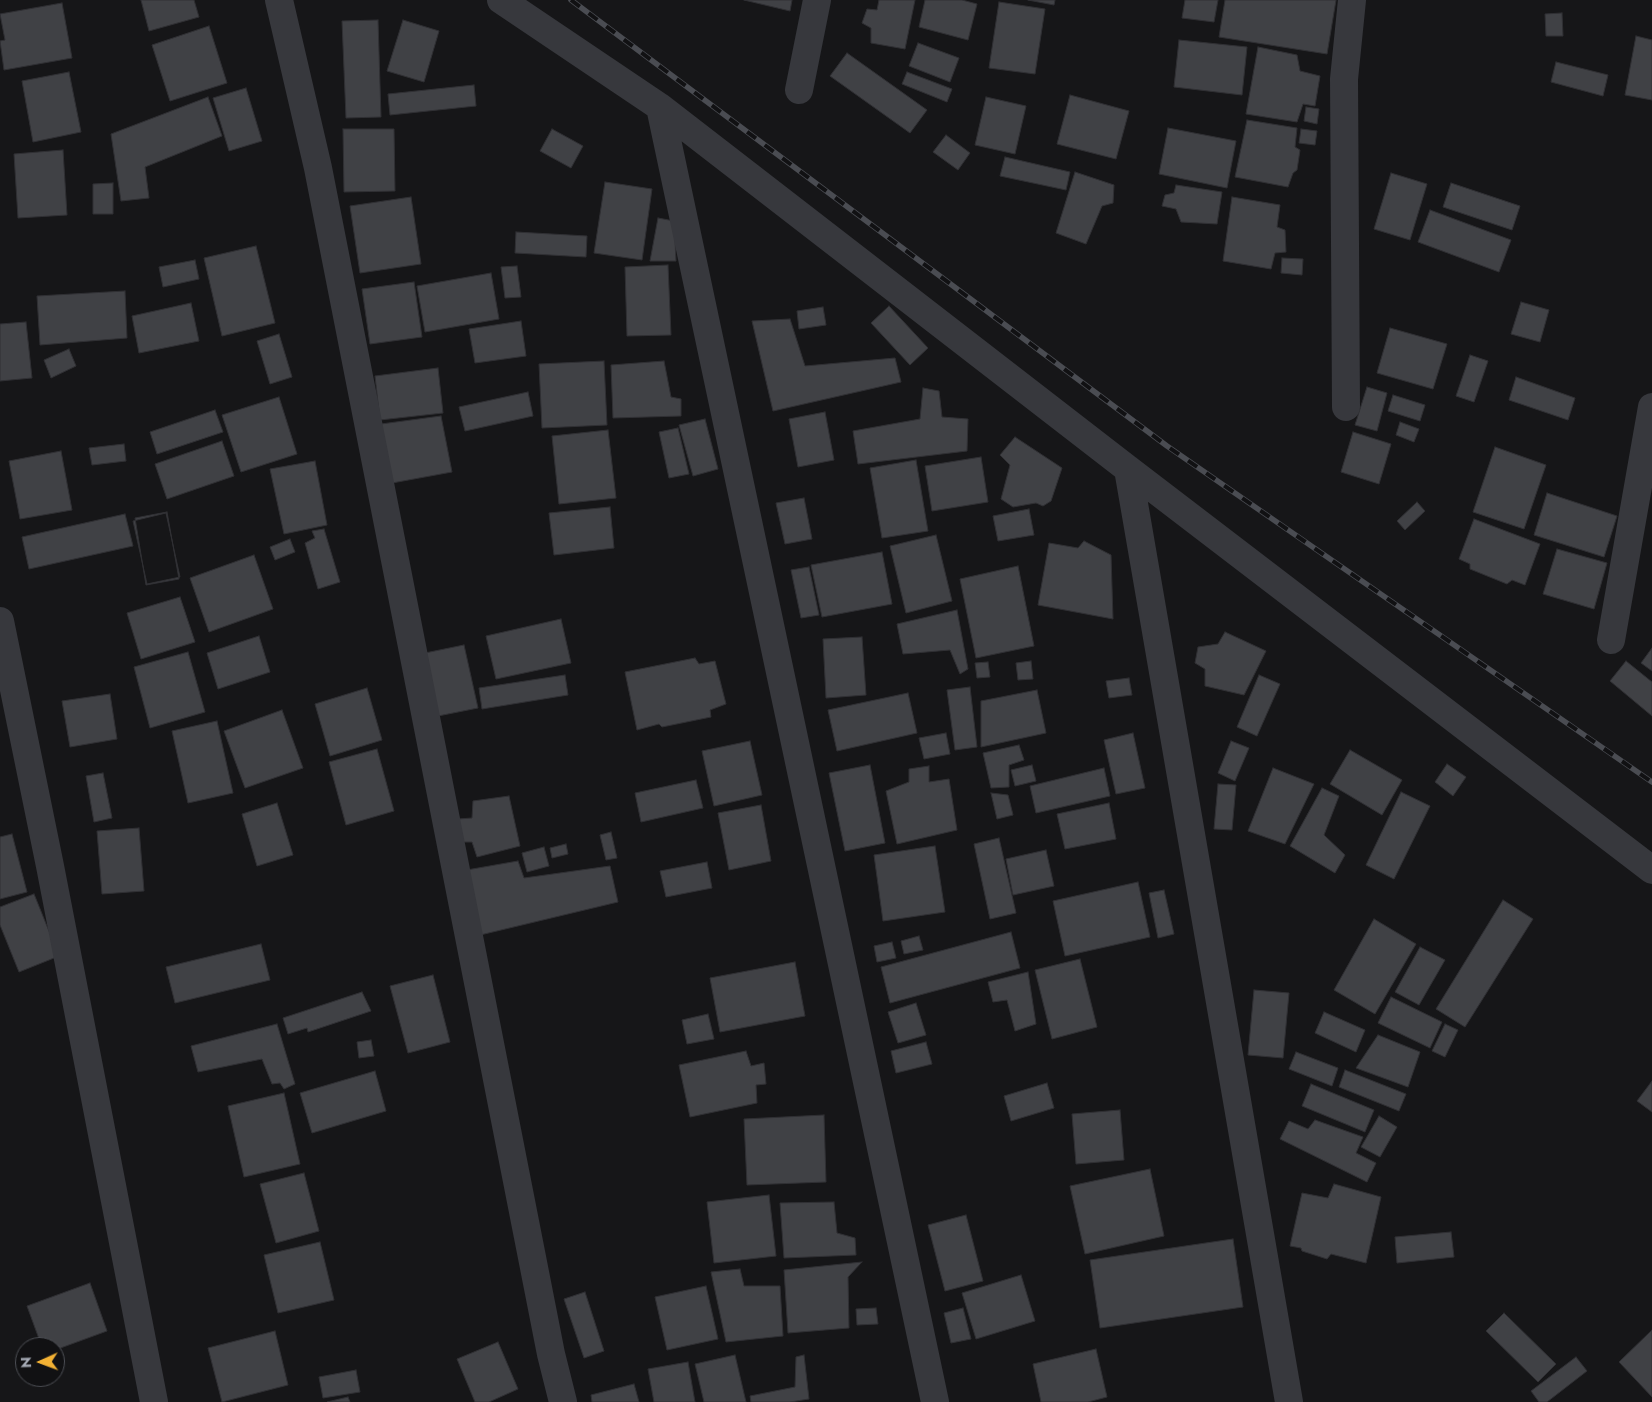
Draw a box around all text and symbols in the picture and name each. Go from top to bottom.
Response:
north arrow [15,1337,65,1387]
text: N [16,1357,36,1368]

